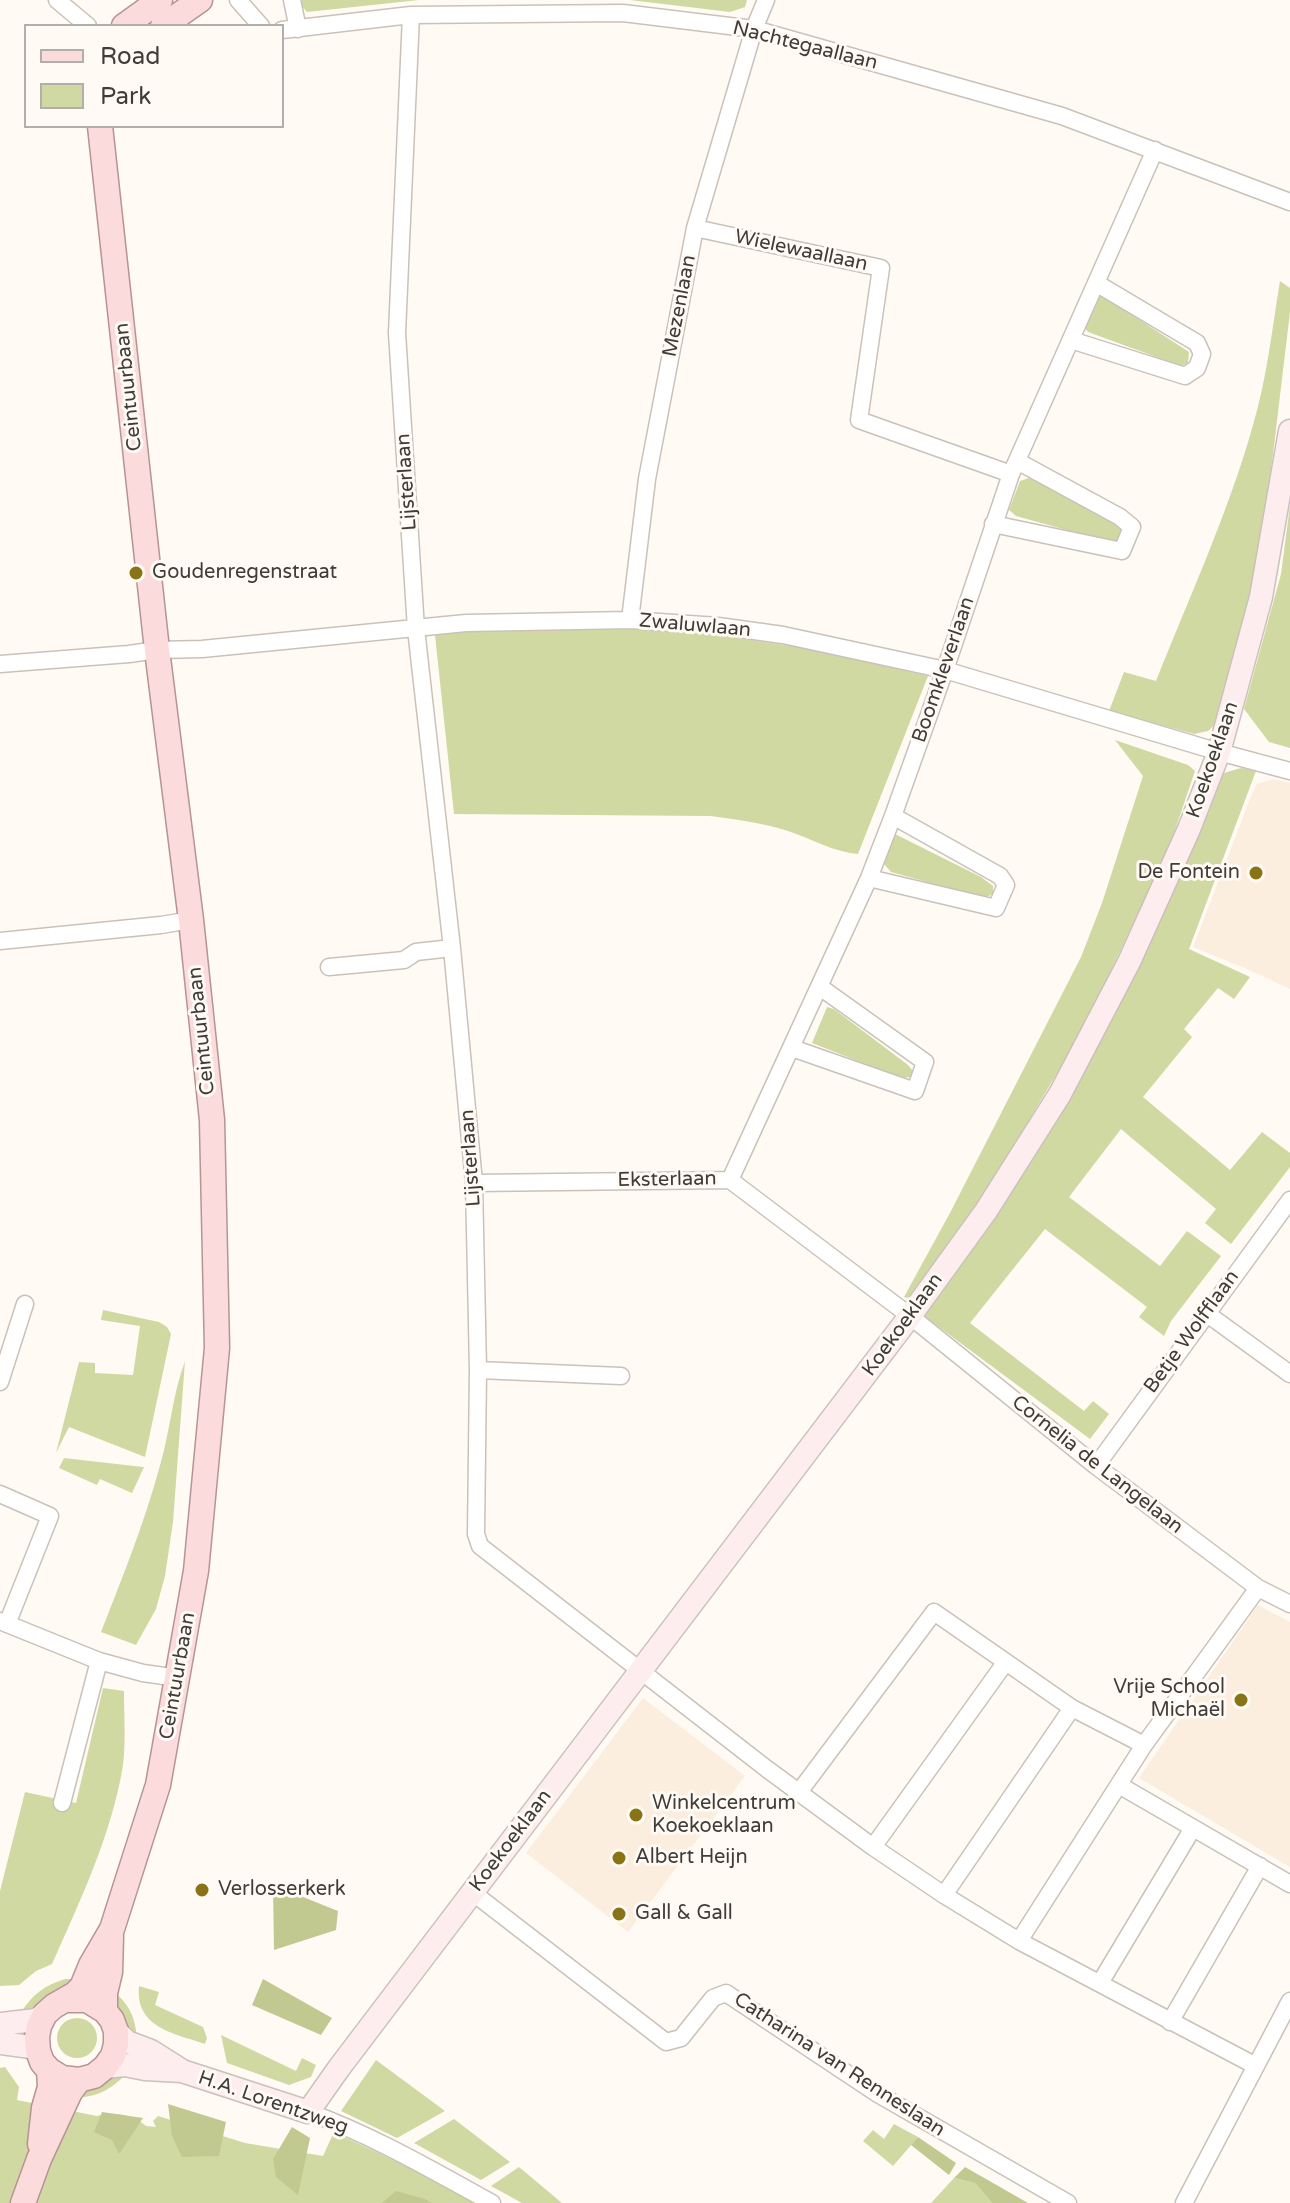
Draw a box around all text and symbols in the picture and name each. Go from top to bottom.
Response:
street label: Nachtegaallaan [730,16,880,76]
legend [24,24,284,128]
text: Road [100,42,160,71]
text: Park [100,82,151,111]
street label: Wielewaallaan [732,225,870,277]
street label: Mezenlaan [658,253,702,359]
street label: Ceintuurbaan [110,322,148,452]
street label: Lijsterlaan [392,433,422,531]
place label: Goudenregenstraat [152,561,337,585]
marker: Goudenregenstraat [127,564,145,582]
street label: Boomkleverlaan [908,594,980,746]
street label: Zwaluwlaan [638,609,752,643]
street label: Koekoeklaan [1182,699,1244,821]
place label: De Fontein [1137,861,1240,885]
marker: De Fontein [1247,864,1265,882]
street label: Ceintuurbaan [183,966,221,1096]
street label: Lijsterlaan [456,1109,486,1207]
street label: Eksterlaan [617,1167,717,1193]
street label: Betje Wolfflaan [1139,1266,1245,1398]
street label: Koekoeklaan [858,1269,948,1381]
street label: Cornelia de Langelaan [1006,1391,1188,1539]
street label: Ceintuurbaan [155,1611,201,1741]
place label: Vrije School Michaël [1113,1676,1225,1723]
marker: Vrije School Michaël [1232,1691,1250,1709]
street label: Koekoeklaan [465,1785,557,1897]
place label: Winkelcentrum Koekoeklaan [652,1792,796,1839]
marker: Winkelcentrum Koekoeklaan [627,1806,645,1824]
place label: Albert Heijn [635,1846,748,1870]
marker: Albert Heijn [610,1849,628,1867]
place label: Verlosserkerk [218,1878,346,1902]
marker: Verlosserkerk [193,1881,211,1899]
place label: Gall & Gall [635,1902,733,1926]
marker: Gall & Gall [610,1905,628,1923]
street label: Catharina van Renneslaan [729,1988,949,2142]
street label: H.A. Lorentzweg [195,2066,351,2140]

